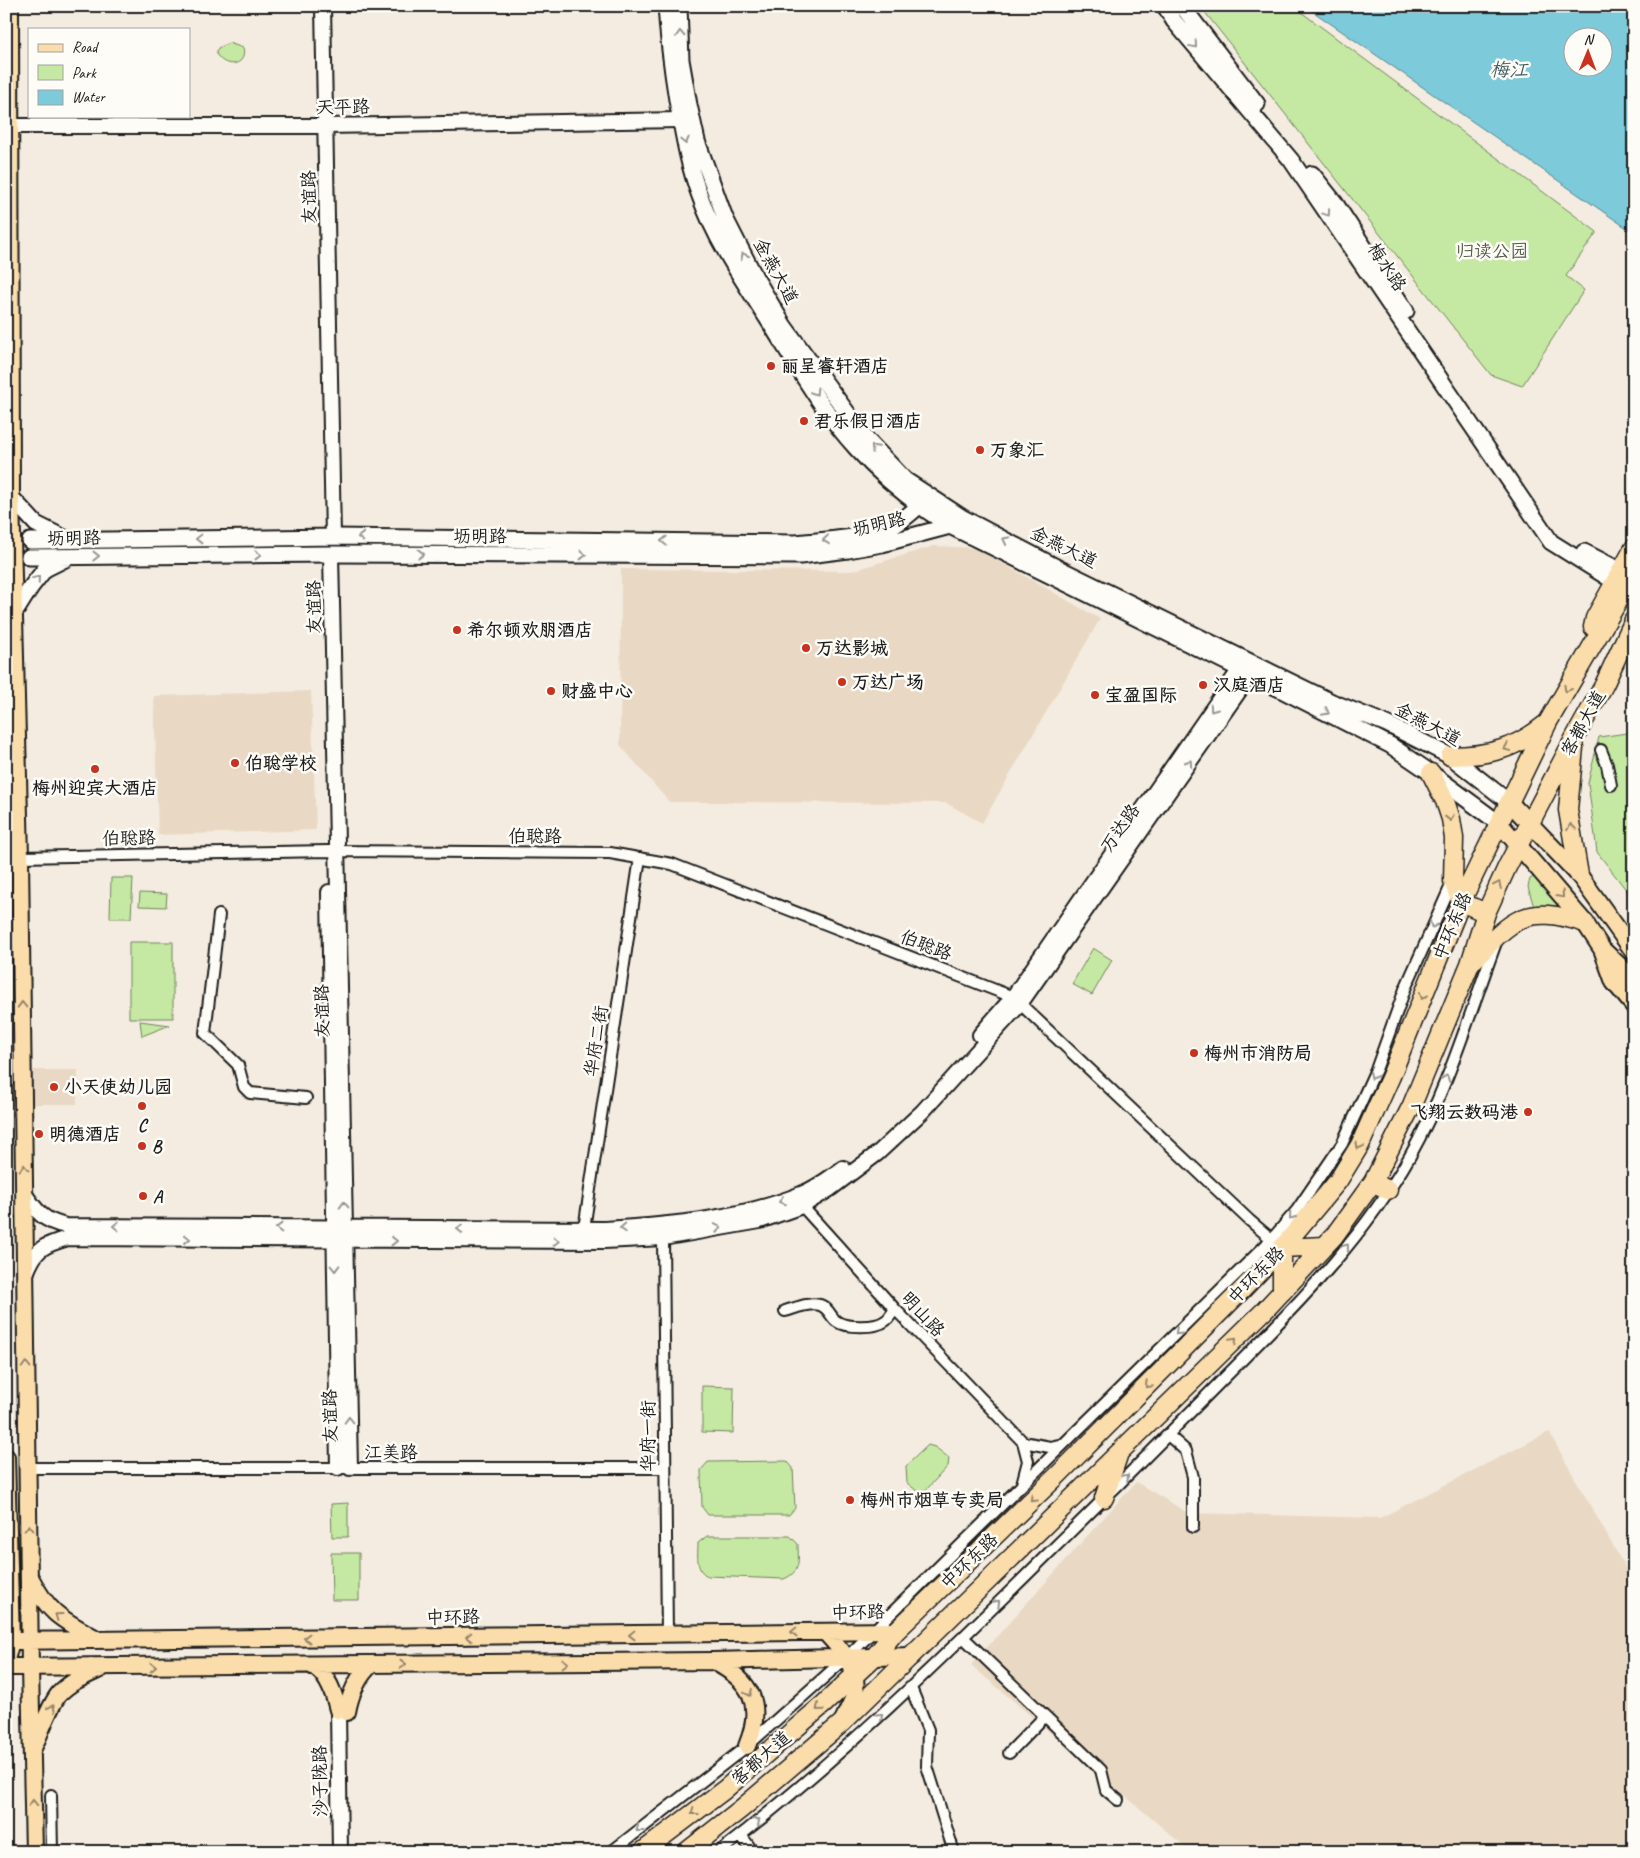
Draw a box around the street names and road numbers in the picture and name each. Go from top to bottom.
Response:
street label: 天平路 [316,96,370,118]
street label: 友谊路 [298,170,320,224]
street label: 金燕大道 [749,234,803,308]
street label: 梅水路 [1363,238,1411,296]
street label: 坜明路 [850,507,908,541]
street label: 金燕大道 [1027,521,1101,573]
street label: 坜明路 [453,525,507,547]
street label: 坜明路 [47,527,101,549]
street label: 友谊路 [303,580,325,634]
street label: 客都大道 [1556,686,1610,760]
street label: 金燕大道 [1391,697,1465,751]
street label: 万达路 [1096,800,1144,856]
street label: 伯聪路 [508,825,562,847]
street label: 伯聪路 [102,827,156,849]
street label: 中环东路 [1428,889,1476,963]
street label: 伯聪路 [897,925,955,965]
street label: 友谊路 [311,984,333,1038]
street label: 华府二街 [580,1004,612,1078]
street label: 中环东路 [1223,1241,1289,1309]
street label: 明山路 [897,1287,949,1341]
street label: 友谊路 [319,1389,341,1443]
street label: 华府一街 [637,1400,659,1472]
street label: 江美路 [364,1441,418,1463]
street label: 中环东路 [935,1528,1003,1594]
street label: 中环路 [831,1601,885,1623]
street label: 中环路 [426,1606,480,1628]
street label: 客都大道 [727,1726,795,1790]
street label: 沙子陇路 [308,1745,332,1817]

